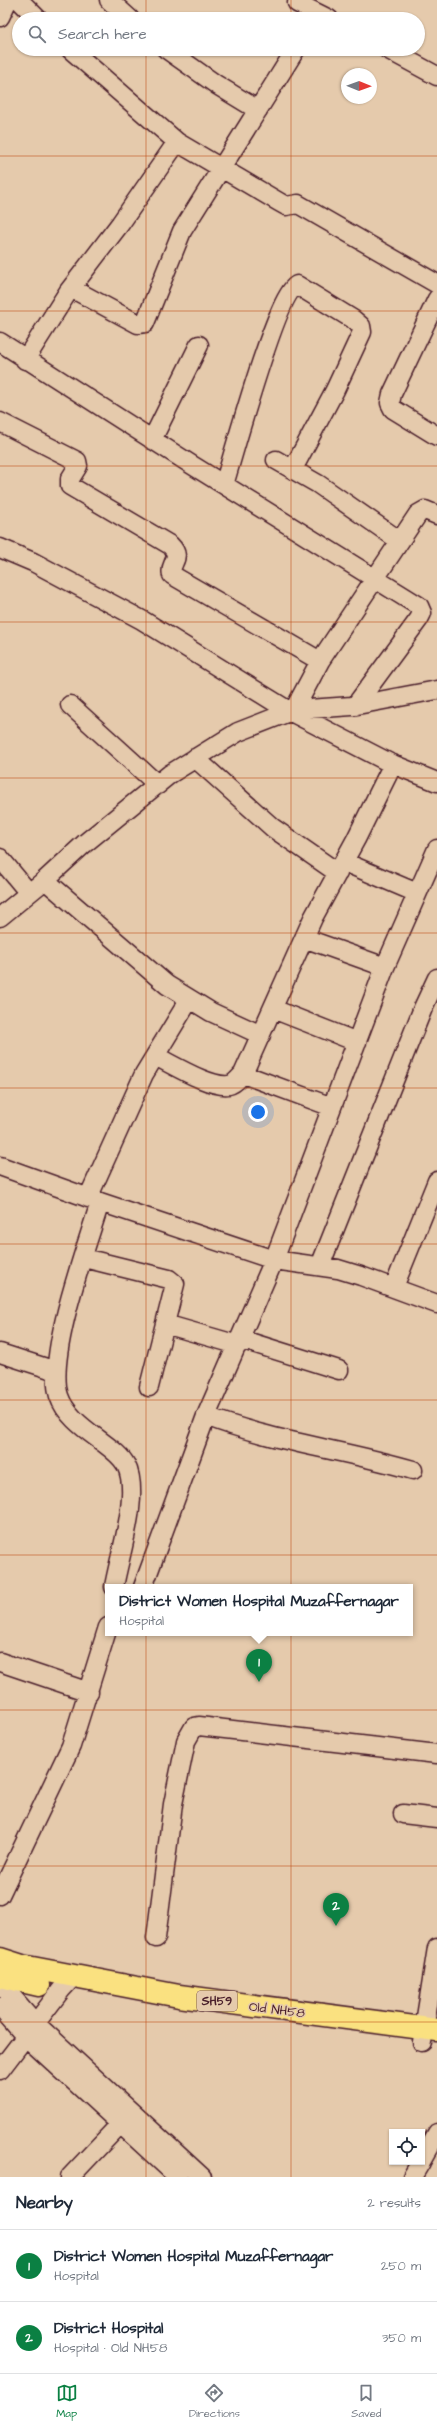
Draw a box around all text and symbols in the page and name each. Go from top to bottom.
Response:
search box [12,12,425,56]
icon: search [26,23,48,45]
text: Search here [58,24,147,45]
north arrow [341,68,377,104]
your location [248,1102,268,1122]
popup [105,1584,413,1636]
text: District Women Hospital Muzaffernagar [119,1591,399,1612]
text: Hospital [119,1612,164,1630]
pin: 1 [246,1649,272,1682]
pin: 2 [323,1893,349,1926]
road number: SH59 [197,1991,237,2011]
street label: Old NH58 [248,1998,306,2022]
map controls [389,2129,425,2165]
button: locate [389,2129,425,2165]
text: Nearby [16,2191,73,2215]
text: 2 results [367,2194,421,2212]
text: District Women Hospital Muzaffernagar [54,2246,333,2267]
text: 1 [28,2257,30,2275]
text: 250 m [381,2257,421,2275]
text: Hospital [54,2267,99,2285]
text: District Hospital [54,2318,163,2339]
text: 2 [25,2329,33,2347]
text: 350 m [382,2329,421,2347]
text: Hospital · Old NH58 [54,2339,167,2357]
tab: Map [56,2382,78,2421]
tab: Directions [189,2382,240,2421]
tab: Saved [351,2382,381,2421]

